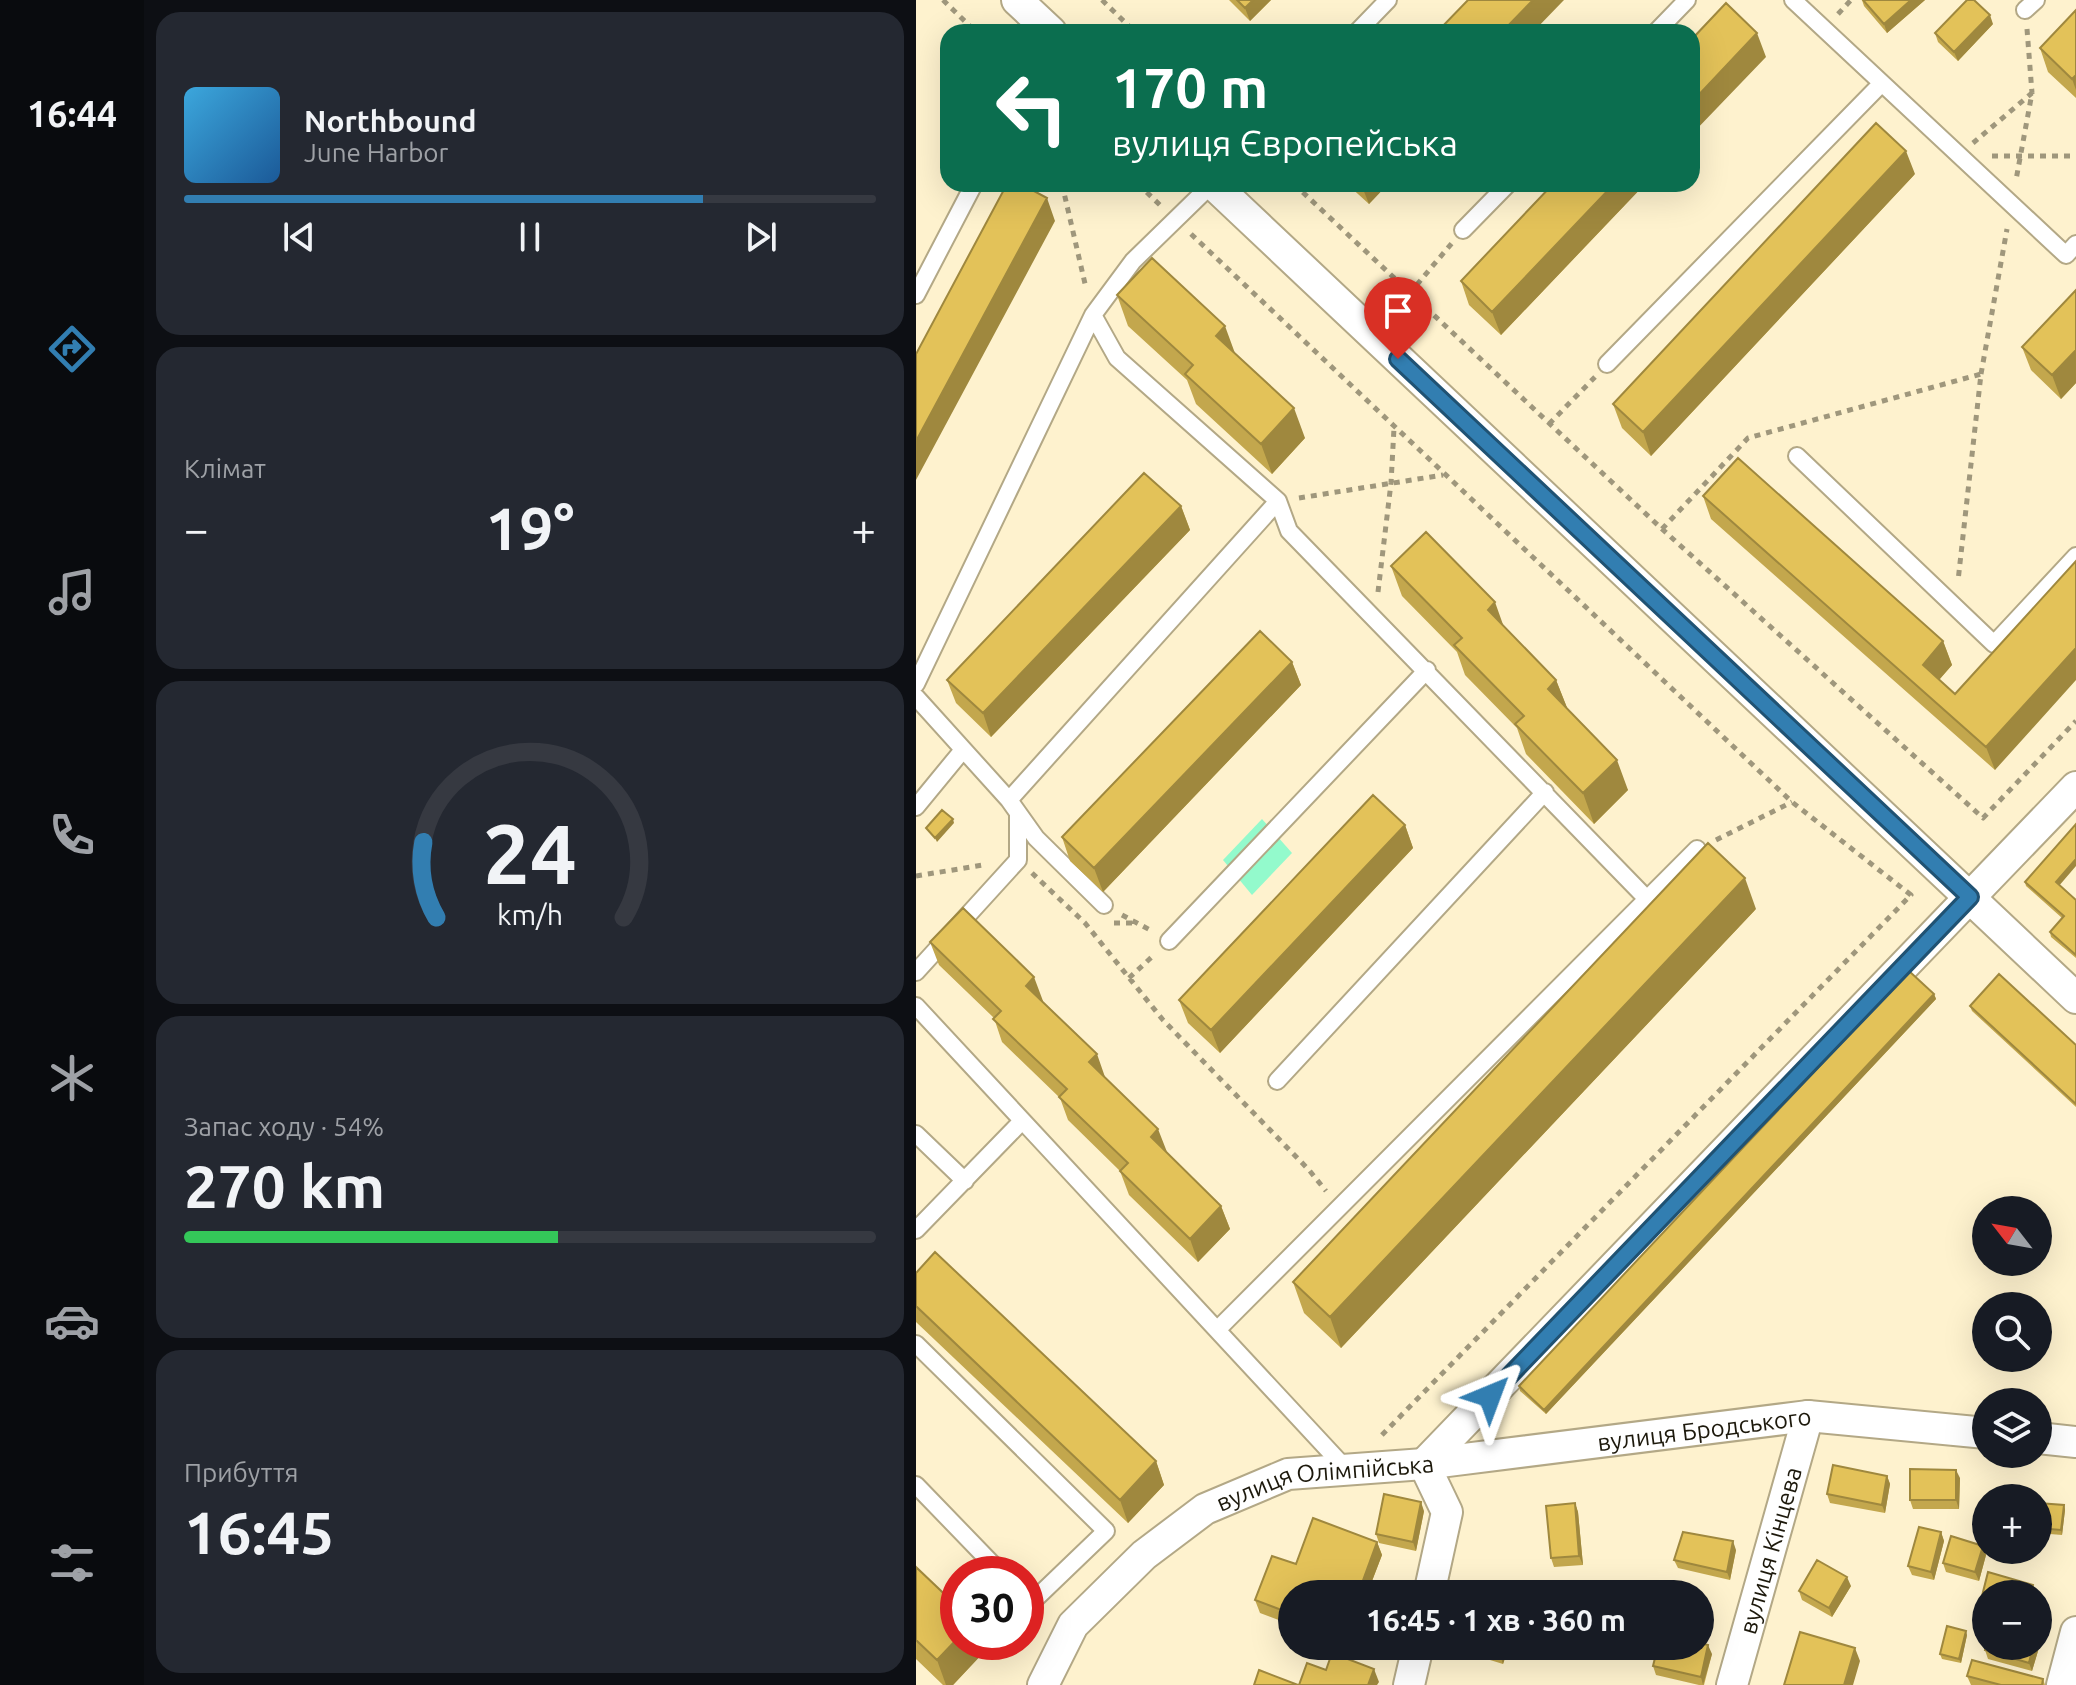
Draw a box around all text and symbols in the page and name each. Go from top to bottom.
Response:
icon: left [980,56,1084,160]
text: 170 m [1112,56,1268,119]
text: 16:44 [27,93,117,134]
text: Northbound [304,104,476,138]
text: вулиця Європейська [1112,122,1458,163]
text: June Harbor [304,138,448,167]
icon: previous [277,215,321,259]
icon: pause [508,215,552,259]
icon: next [739,215,783,259]
pin [1364,277,1432,359]
icon: arrive [1376,289,1420,333]
icon: directions [44,321,100,377]
text: Клімат [184,454,266,483]
text: 19° [486,494,574,561]
text: − [184,504,209,553]
text: + [851,504,876,553]
icon: music [44,564,100,620]
text: 24 [483,806,577,900]
icon: phone [44,807,100,863]
text: km/h [497,899,563,931]
icon: climate [44,1050,100,1106]
text: Запас ходу · 54% [184,1112,384,1141]
text: 270 km [184,1152,385,1219]
north arrow [1972,1196,2052,1276]
map controls [1972,1196,2052,1660]
button: search [1972,1292,2052,1372]
icon: car [44,1293,100,1349]
position arrow [1448,1354,1532,1438]
button: layers [1972,1388,2052,1468]
street label: вулиця Бродського [1596,1402,1813,1456]
street label: вулиця Олімпійська [1212,1449,1435,1516]
text: Прибуття [184,1458,298,1487]
street label: вулиця Кінцева [1734,1464,1806,1637]
button: + [1972,1484,2052,1564]
text: 16:45 [184,1498,334,1565]
icon: filters [44,1535,100,1591]
speed limit sign: 30 [940,1556,1044,1660]
button: − [1972,1580,2052,1660]
text: 16:45 · 1 хв · 360 m [1366,1603,1626,1637]

